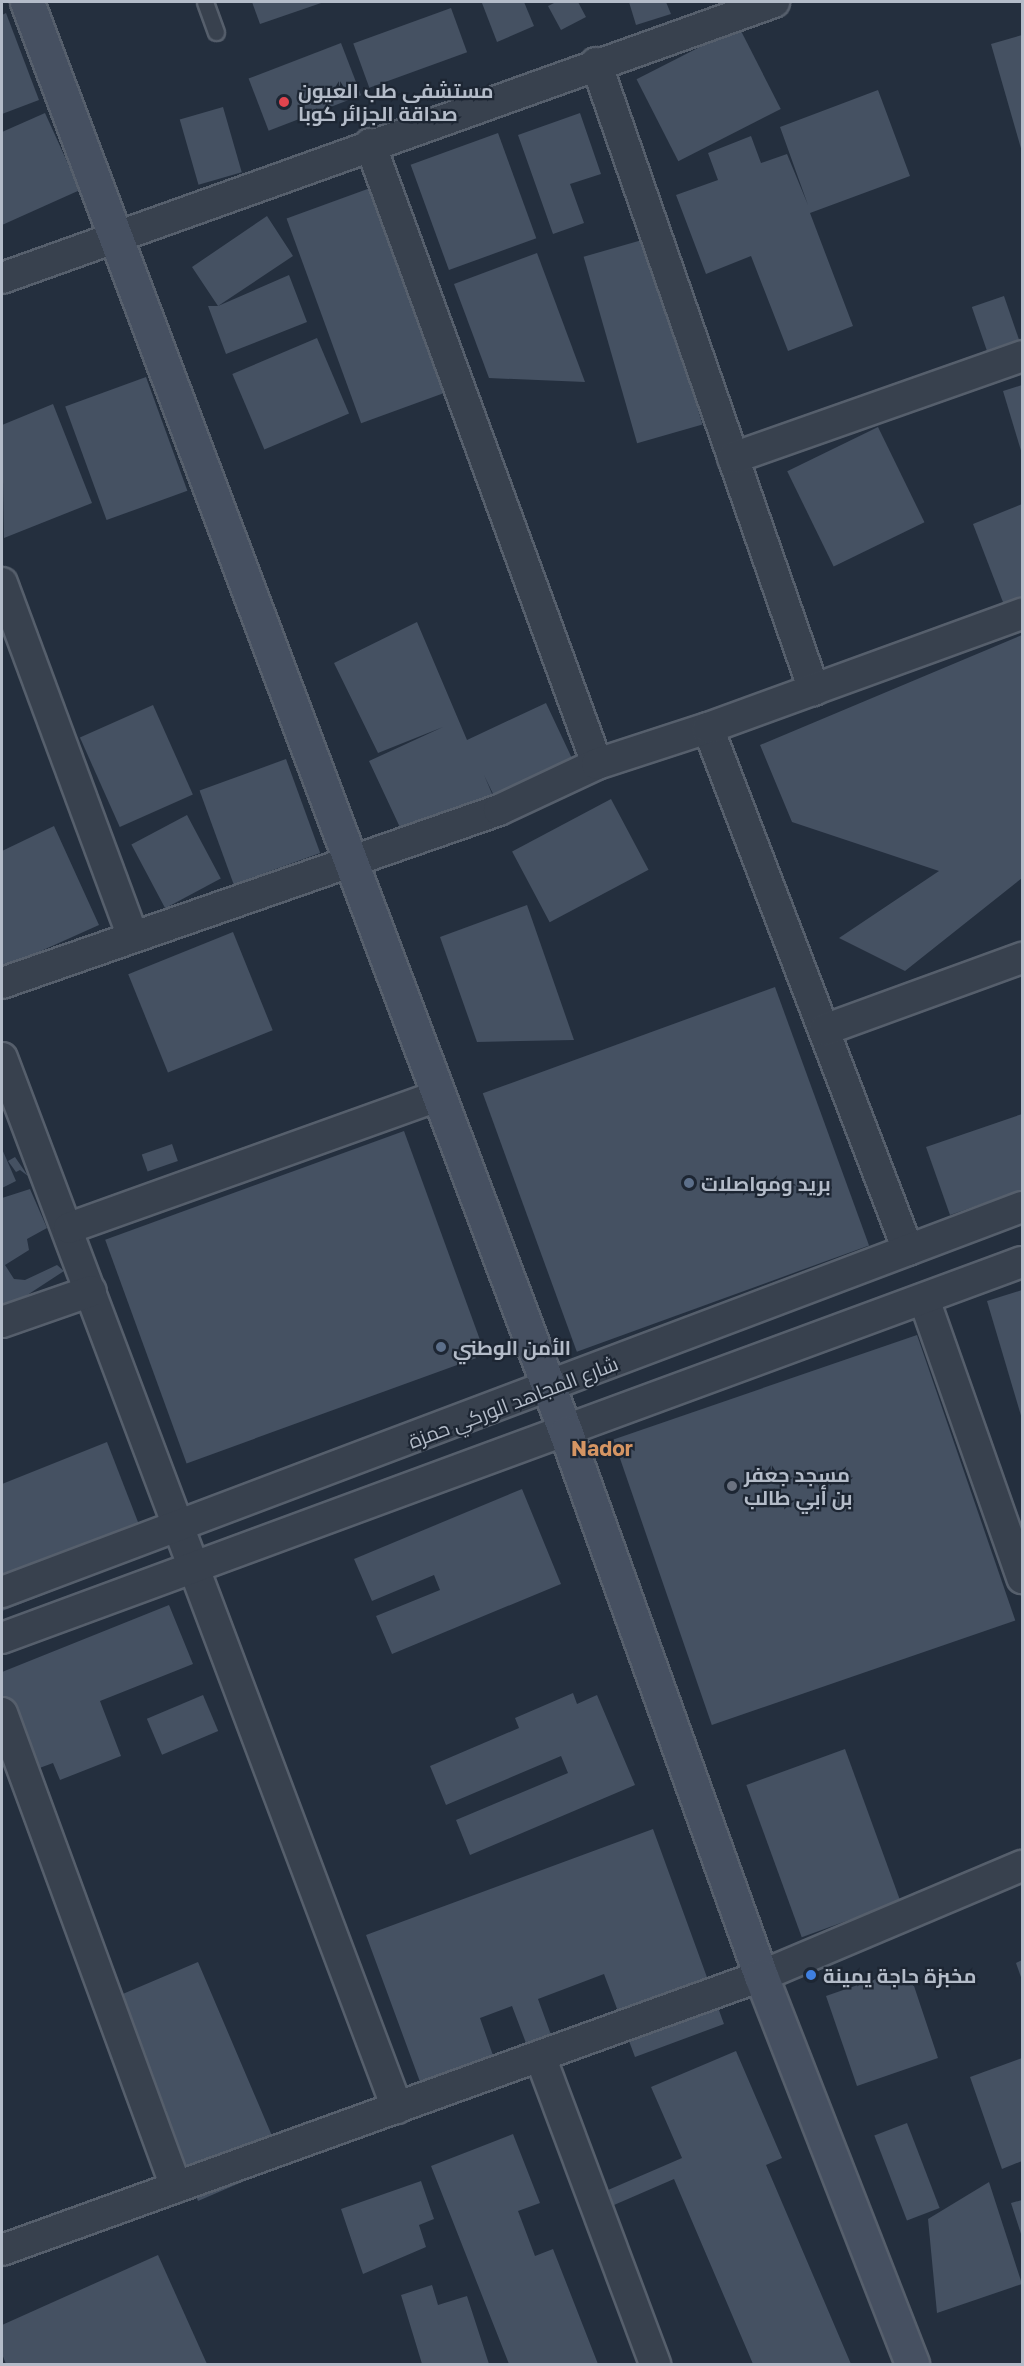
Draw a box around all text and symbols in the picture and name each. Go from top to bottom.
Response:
place label: مستشفى طب العيون صداقة الجزائر كوبا [298,78,493,125]
marker: مستشفى طب العيون صداقة الجزائر كوبا [275,93,293,111]
place label: بريد ومواصلات [701,1171,831,1195]
marker: بريد ومواصلات [682,1176,696,1190]
place label: الأمن الوطني [453,1335,571,1359]
marker: الأمن الوطني [434,1340,448,1354]
street label: شارع المجاهد الوركي حمزة [405,1351,621,1453]
district label: Nador [571,1435,633,1461]
place label: مسجد جعفر بن أبي طالب [744,1462,853,1509]
marker: مسجد جعفر بن أبي طالب [725,1479,739,1493]
place label: مخبزة حاجة يمينة [823,1963,976,1987]
marker: مخبزة حاجة يمينة [804,1968,818,1982]

